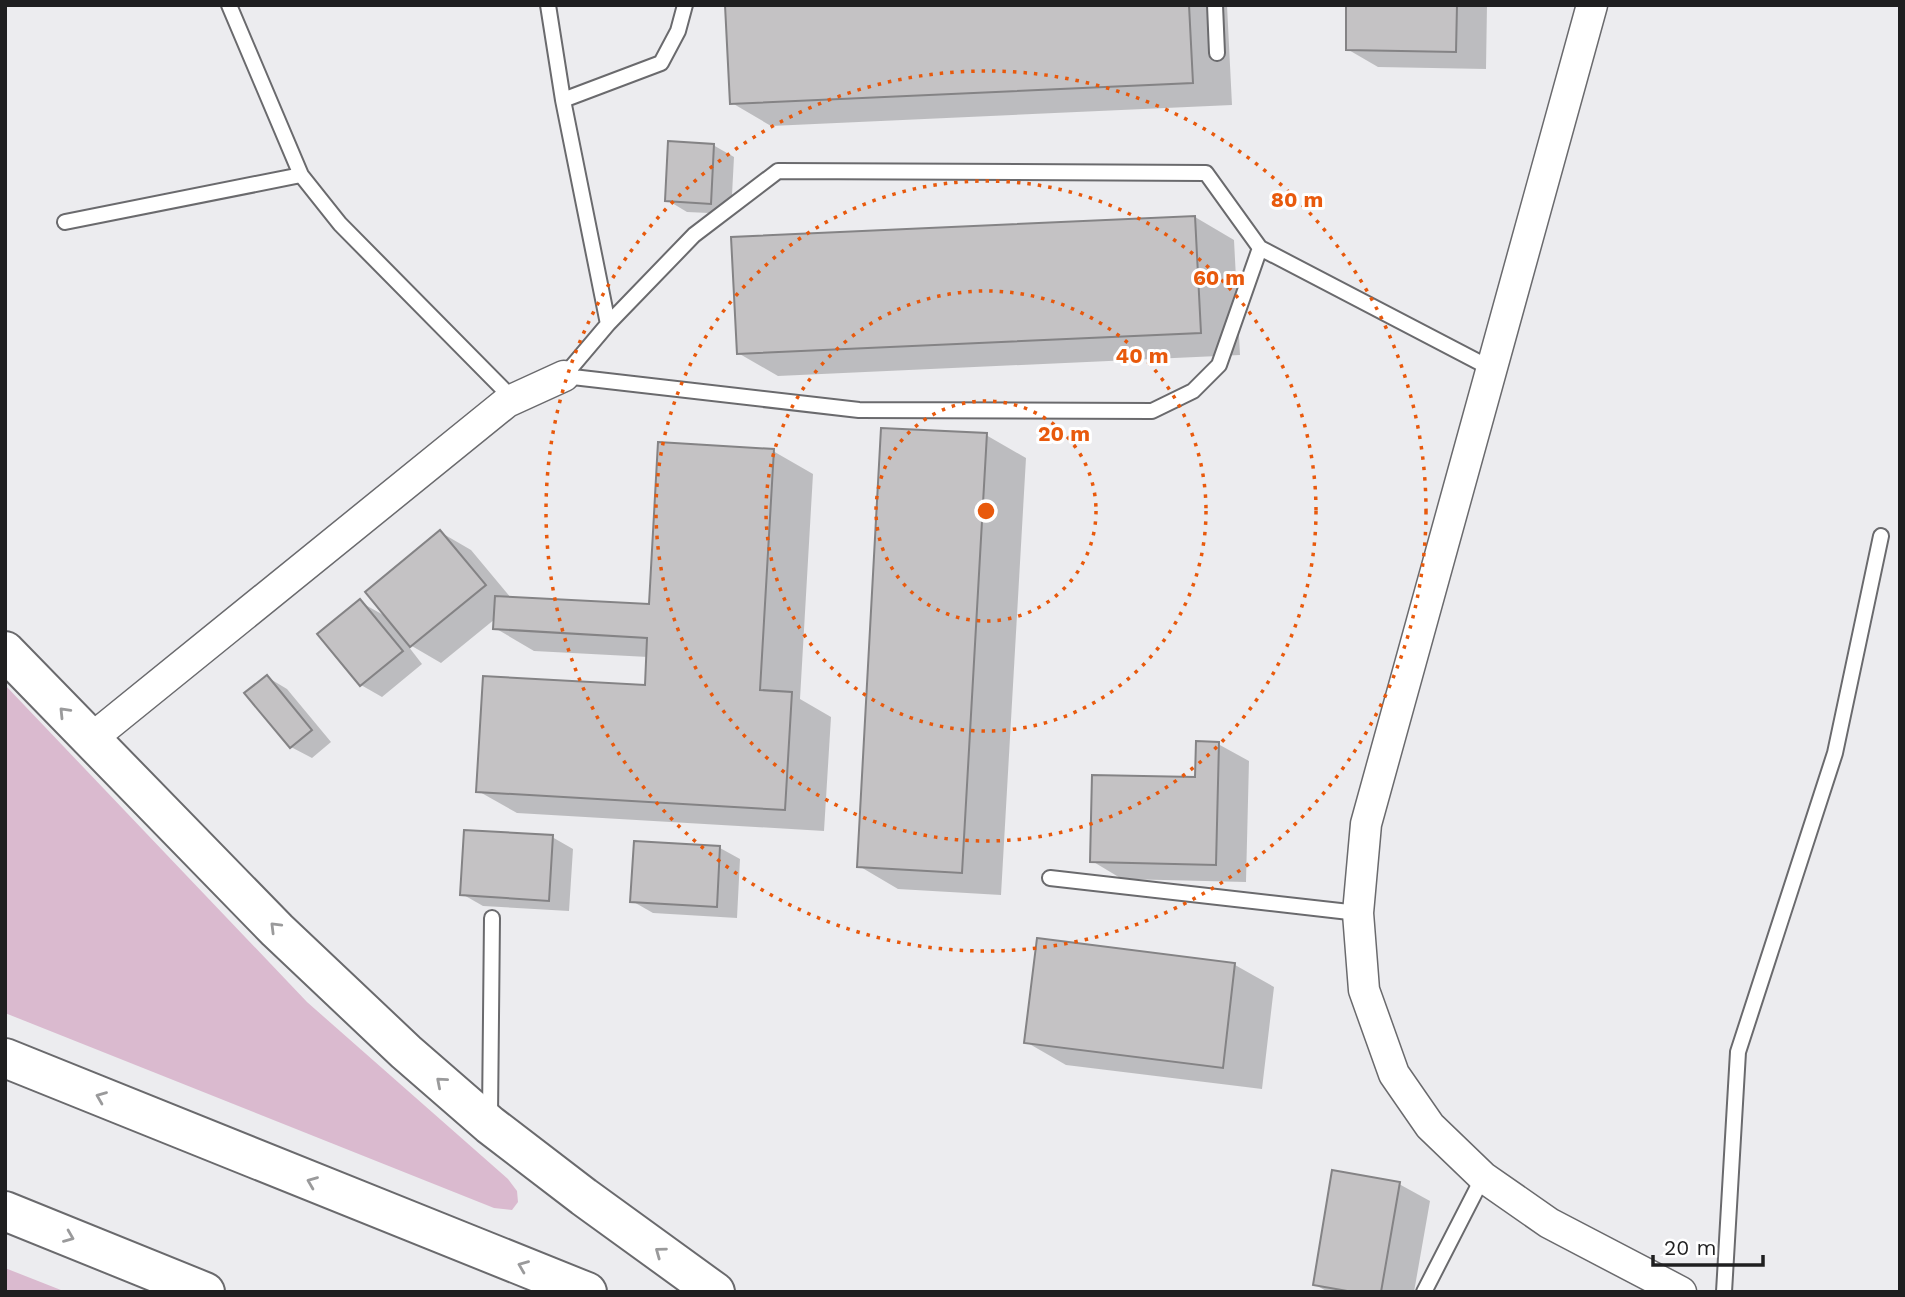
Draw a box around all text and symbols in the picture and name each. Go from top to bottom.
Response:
text: 80 m [1271,187,1323,212]
text: 60 m [1193,265,1245,290]
text: 40 m [1116,343,1168,368]
text: 20 m [1038,421,1090,446]
centre of rings [974,499,998,523]
one-way arrow [60,707,73,720]
one-way arrow [270,923,283,936]
one-way arrow [436,1078,449,1090]
one-way arrow [96,1091,108,1105]
one-way arrow [307,1176,319,1190]
scale bar [1653,1224,1763,1268]
one-way arrow [62,1228,74,1242]
text: 20 m [1664,1235,1716,1260]
one-way arrow [655,1247,668,1260]
one-way arrow [518,1261,530,1275]

